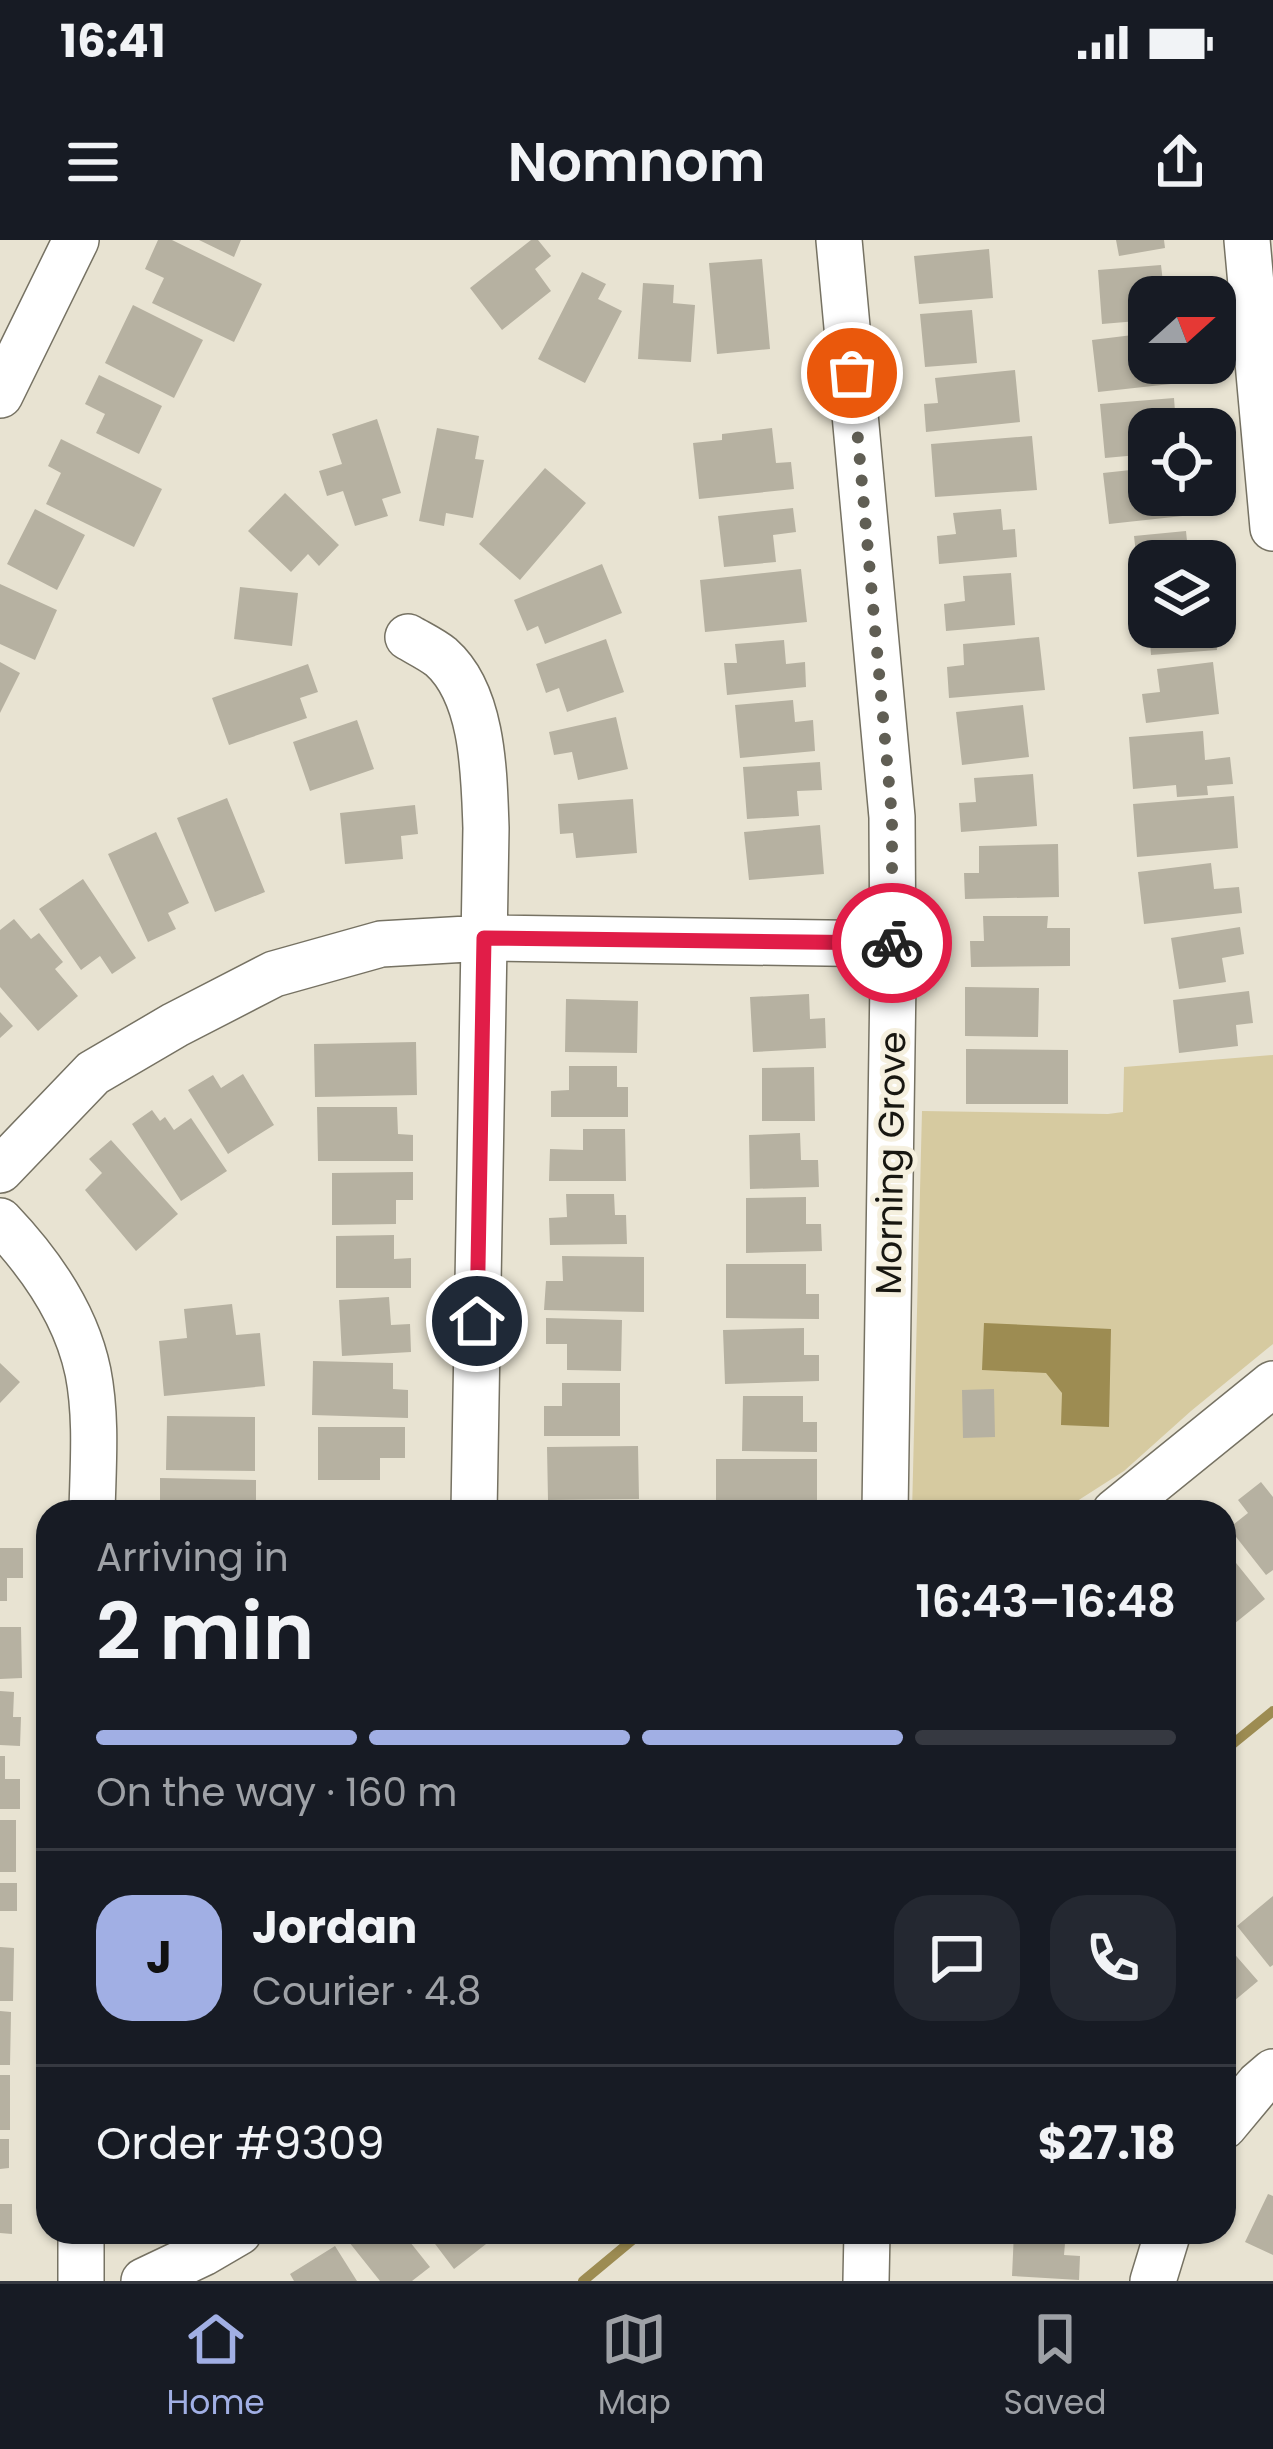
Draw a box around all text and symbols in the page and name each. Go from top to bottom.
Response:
text: 16:41 [60,10,166,73]
text: Nomnom [508,124,765,200]
icon: menu [60,129,126,195]
icon: share [1147,129,1213,195]
north arrow [1128,276,1236,384]
map controls [1128,276,1236,648]
pin [801,322,903,424]
icon: bag [819,340,885,406]
button: locate [1128,408,1236,516]
button: layers [1128,540,1236,648]
courier [832,883,952,1003]
icon: bike [859,910,925,976]
street label: Morning Grove [863,1031,918,1295]
pin [426,1270,528,1372]
icon: home [444,1288,510,1354]
text: Arriving in [96,1530,289,1585]
text: 16:43–16:48 [915,1570,1176,1633]
text: 2 min [96,1577,314,1686]
text: On the way · 160 m [96,1765,458,1820]
button: chat [894,1895,1020,2021]
button: phone [1050,1895,1176,2021]
text: Jordan [252,1896,417,1959]
text: J [146,1926,172,1989]
text: Courier · 4.8 [252,1964,481,2019]
text: Order #9309 [96,2112,385,2175]
text: $27.18 [1038,2112,1176,2175]
tab: Home [166,2306,265,2428]
tab: Map [598,2306,671,2428]
tab: Saved [1004,2306,1107,2428]

